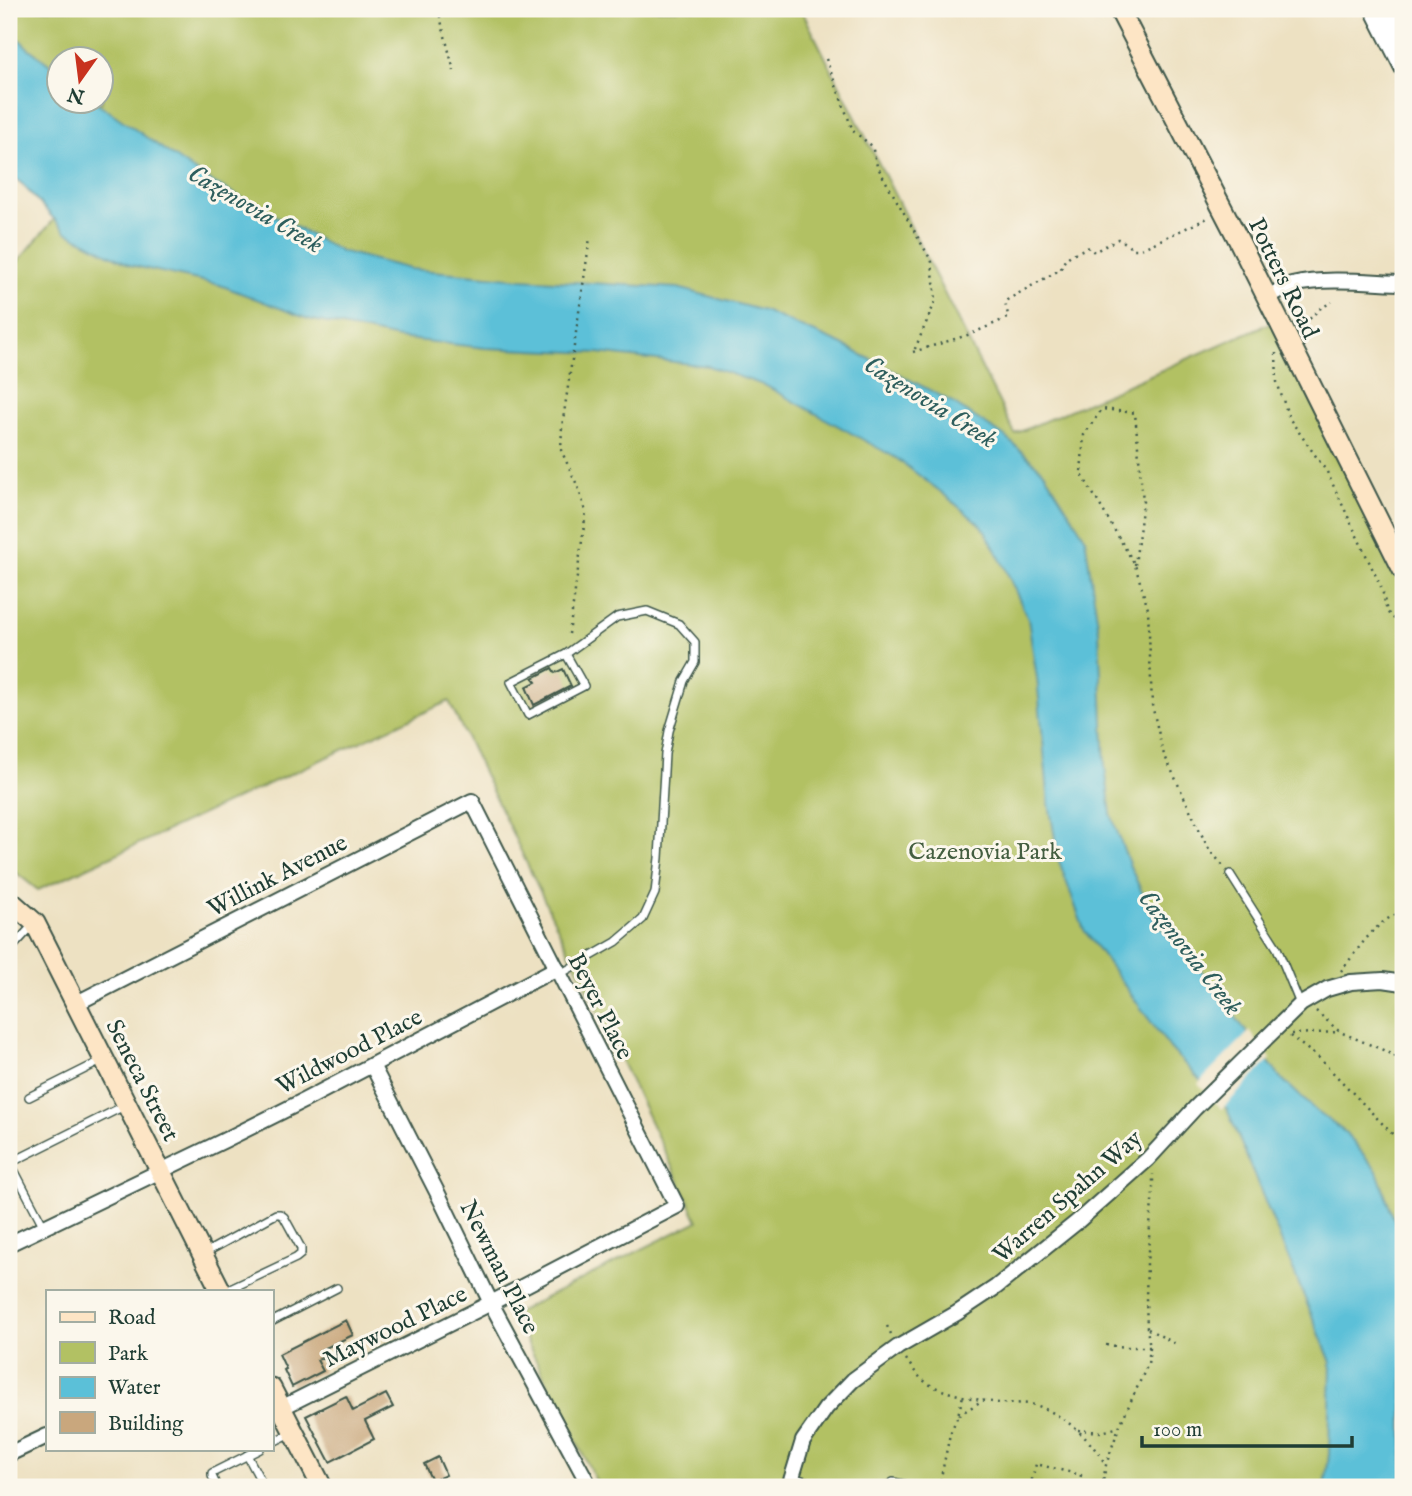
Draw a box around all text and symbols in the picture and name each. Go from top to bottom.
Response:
north arrow [46,46,116,116]
text: N [65,81,88,108]
water label: Cazenovia Creek [182,157,329,261]
street label: Potters Road [1240,213,1325,344]
water label: Cazenovia Creek [858,348,1003,456]
street label: Willink Avenue [202,828,353,925]
park label: Cazenovia Park [908,837,1062,868]
water label: Cazenovia Creek [1131,884,1249,1023]
street label: Beyer Place [560,948,640,1065]
street label: Wildwood Place [271,1002,428,1102]
street label: Seneca Street [98,1015,186,1147]
street label: Warren Spahn Way [987,1124,1149,1271]
street label: Newman Place [452,1196,546,1340]
street label: Maywood Place [319,1279,473,1376]
legend [46,1290,273,1450]
text: Road [108,1305,156,1332]
text: Park [108,1341,149,1368]
text: Water [108,1375,161,1402]
scale bar [1142,1405,1352,1449]
text: Building [108,1411,184,1438]
text: 100 m [1153,1417,1202,1444]

